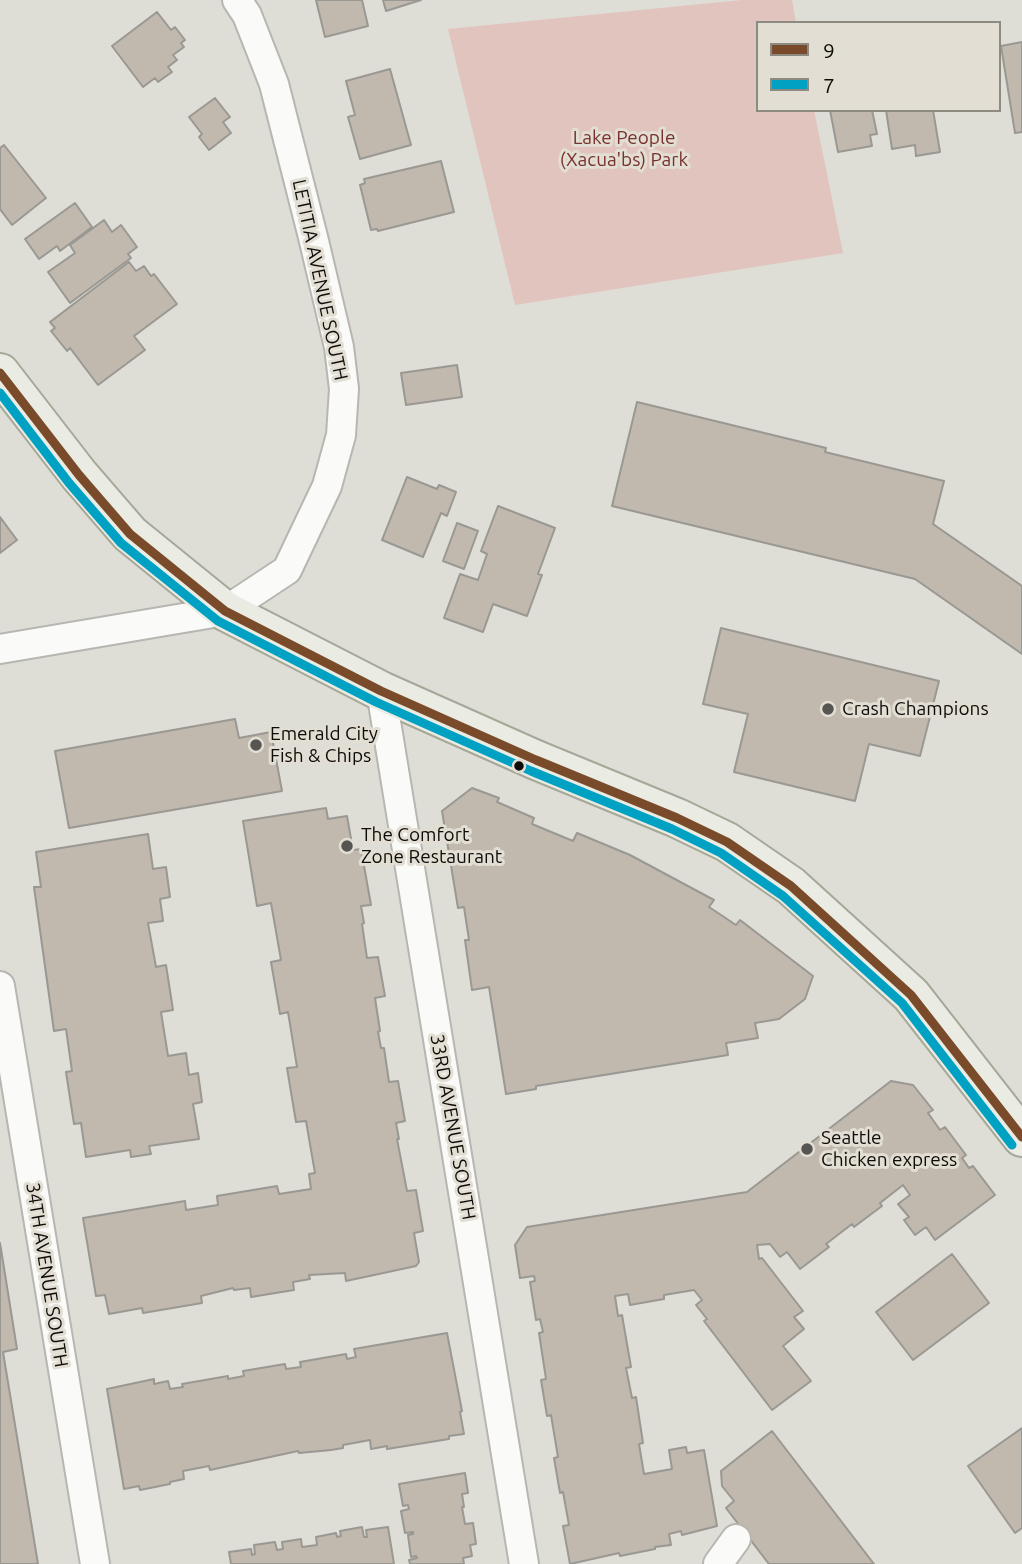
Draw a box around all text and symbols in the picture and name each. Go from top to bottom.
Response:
legend [756,21,1001,112]
text: 9 [823,38,835,62]
text: 7 [823,73,835,97]
park label: Lake People (Xacua'bs) Park [560,127,688,171]
street label: LETITIA AVENUE SOUTH [288,177,352,383]
place label: Crash Champions [842,698,989,720]
marker: Crash Champions [820,701,836,717]
place label: Emerald City Fish & Chips [270,723,378,767]
marker: Emerald City Fish & Chips [248,737,264,753]
unlabelled marker [512,759,526,773]
place label: The Comfort Zone Restaurant [361,824,502,868]
marker: The Comfort Zone Restaurant [339,838,355,854]
street label: 33RD AVENUE SOUTH [425,1032,481,1222]
place label: Seattle Chicken express [821,1127,957,1171]
marker: Seattle Chicken express [799,1141,815,1157]
street label: 34TH AVENUE SOUTH [21,1181,73,1369]

